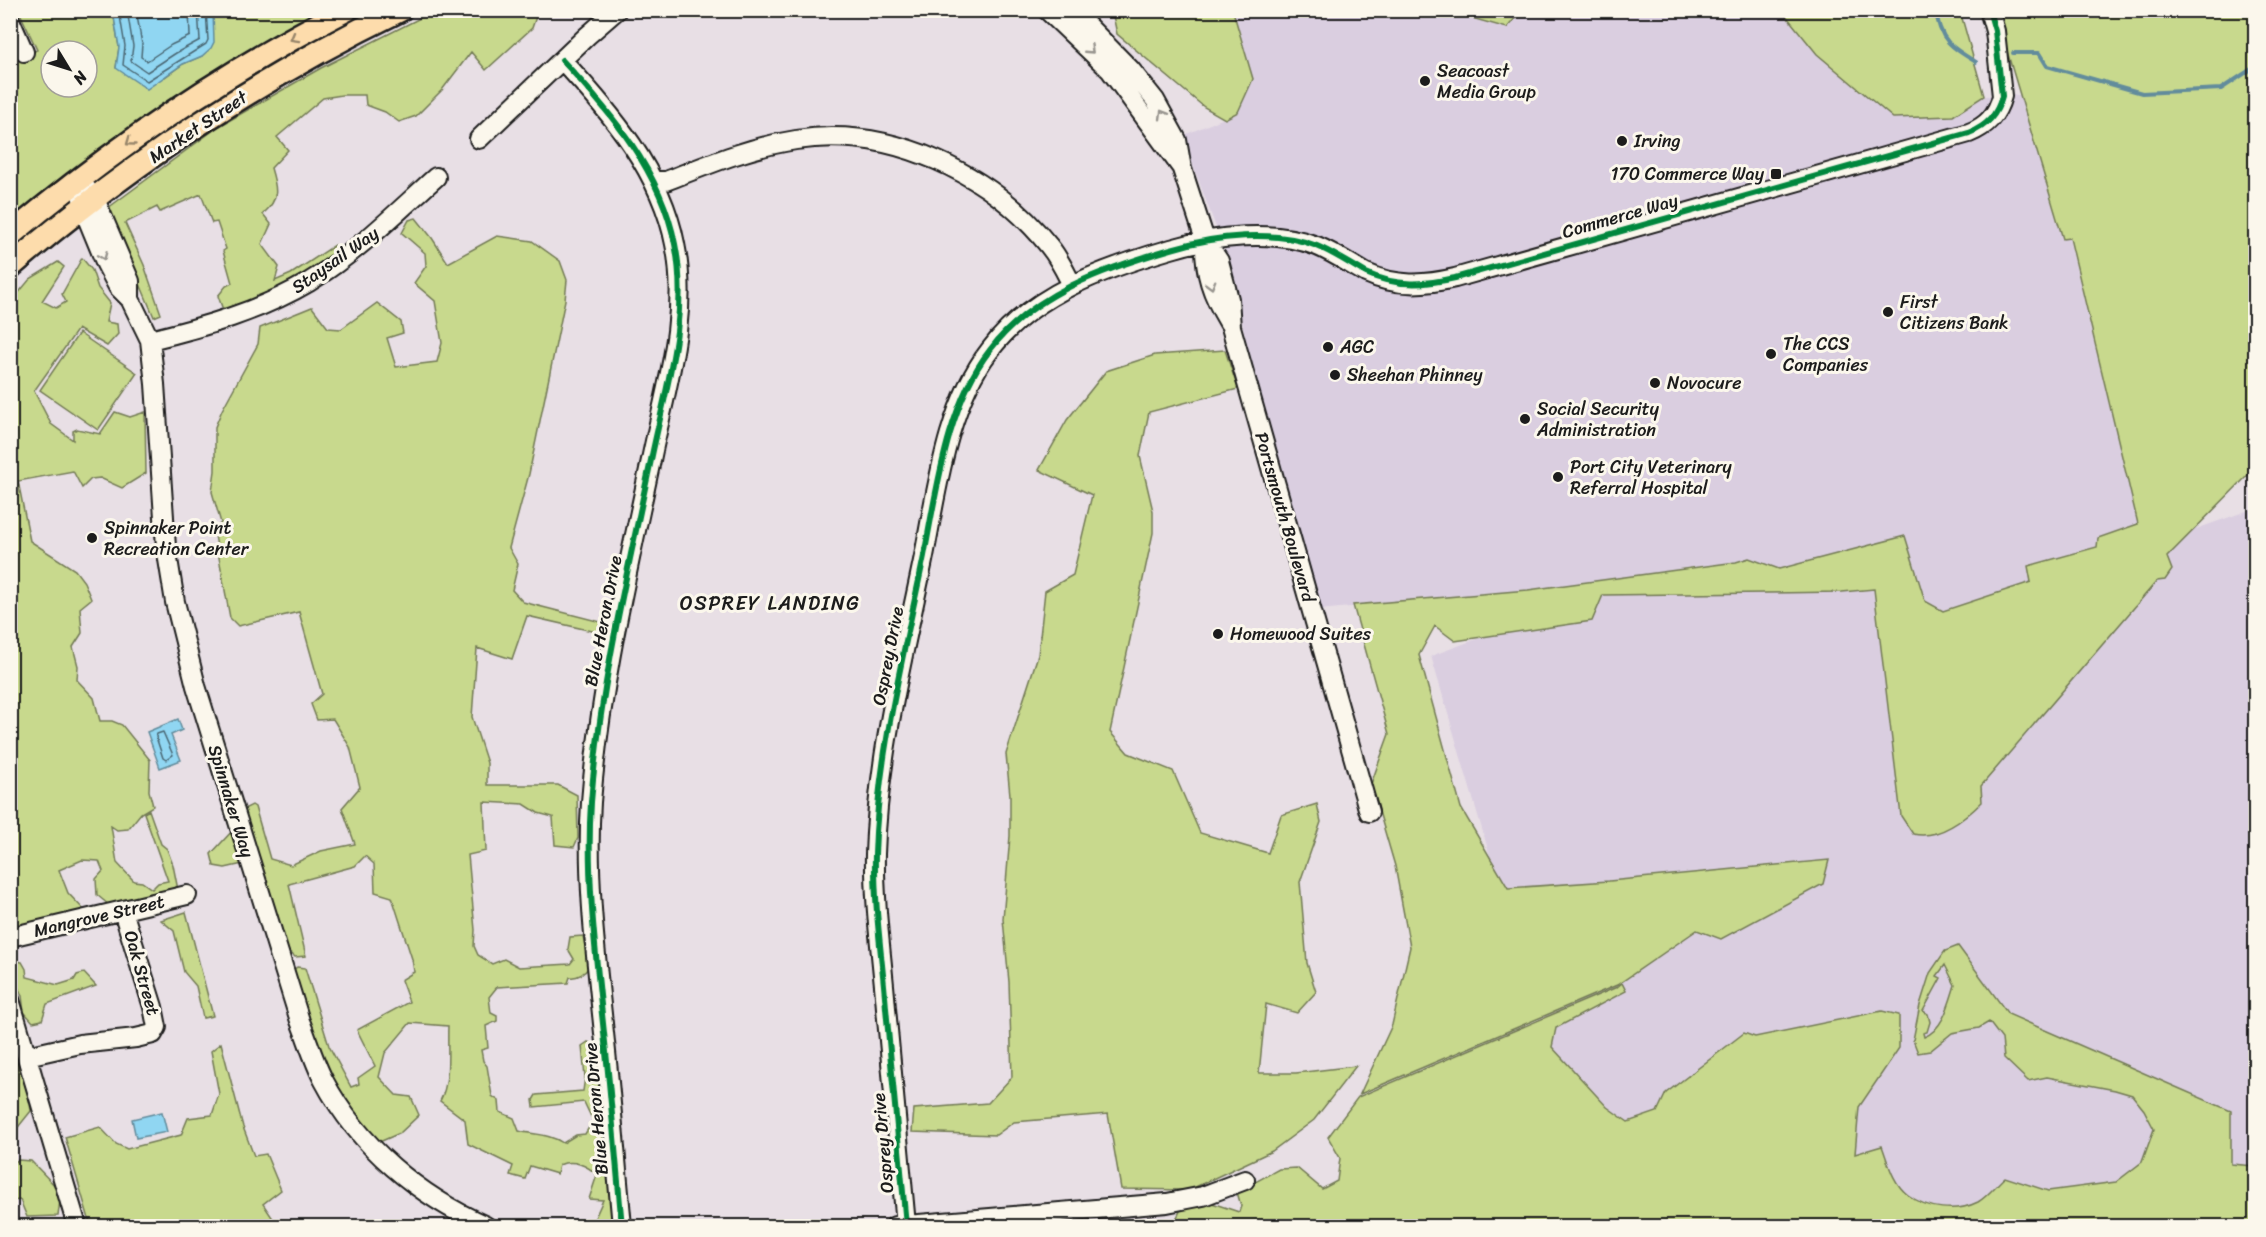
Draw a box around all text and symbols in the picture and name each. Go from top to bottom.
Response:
one-way arrow [290,31,301,42]
north arrow [39,39,99,99]
one-way arrow [1084,43,1094,54]
place label: Seacoast Media Group [1437,55,1536,108]
text: N [65,64,96,92]
marker: Seacoast Media Group [1418,74,1432,88]
street label: Market Street [142,82,255,172]
one-way arrow [1159,110,1170,120]
place label: Irving [1633,125,1681,157]
marker: Irving [1615,134,1629,148]
one-way arrow [125,135,136,146]
place label: 170 Commerce Way [1611,158,1765,190]
marker: 170 Commerce Way [1769,167,1783,181]
street label: Commerce Way [1558,184,1682,248]
street label: Staysail Way [284,218,386,302]
one-way arrow [96,249,108,260]
one-way arrow [1204,279,1216,290]
place label: First Citizens Bank [1900,286,2009,339]
marker: First Citizens Bank [1881,305,1895,319]
place label: The CCS Companies [1783,328,1869,381]
place label: AGC [1339,331,1374,363]
marker: AGC [1321,340,1335,354]
marker: The CCS Companies [1764,347,1778,361]
place label: Sheehan Phinney [1347,359,1483,391]
place label: Novocure [1667,367,1741,399]
marker: Sheehan Phinney [1328,368,1342,382]
marker: Novocure [1648,376,1662,390]
place label: Social Security Administration [1536,393,1660,446]
marker: Social Security Administration [1518,412,1532,426]
street label: Portsmouth Boulevard [1245,428,1325,607]
place label: Port City Veterinary Referral Hospital [1570,451,1732,504]
marker: Port City Veterinary Referral Hospital [1551,470,1565,484]
place label: Spinnaker Point Recreation Center [104,512,250,565]
marker: Spinnaker Point Recreation Center [85,531,99,545]
street label: Blue Heron Drive [575,553,631,689]
district label: OSPREY LANDING [680,586,860,621]
street label: Osprey Drive [863,603,913,708]
place label: Homewood Suites [1230,618,1372,650]
marker: Homewood Suites [1211,627,1225,641]
street label: Spinnaker Way [199,741,264,862]
street label: Mangrove Street [30,885,168,947]
street label: Oak Street [115,927,169,1019]
street label: Blue Heron Drive [574,1041,618,1176]
street label: Osprey Drive [863,1091,903,1194]

